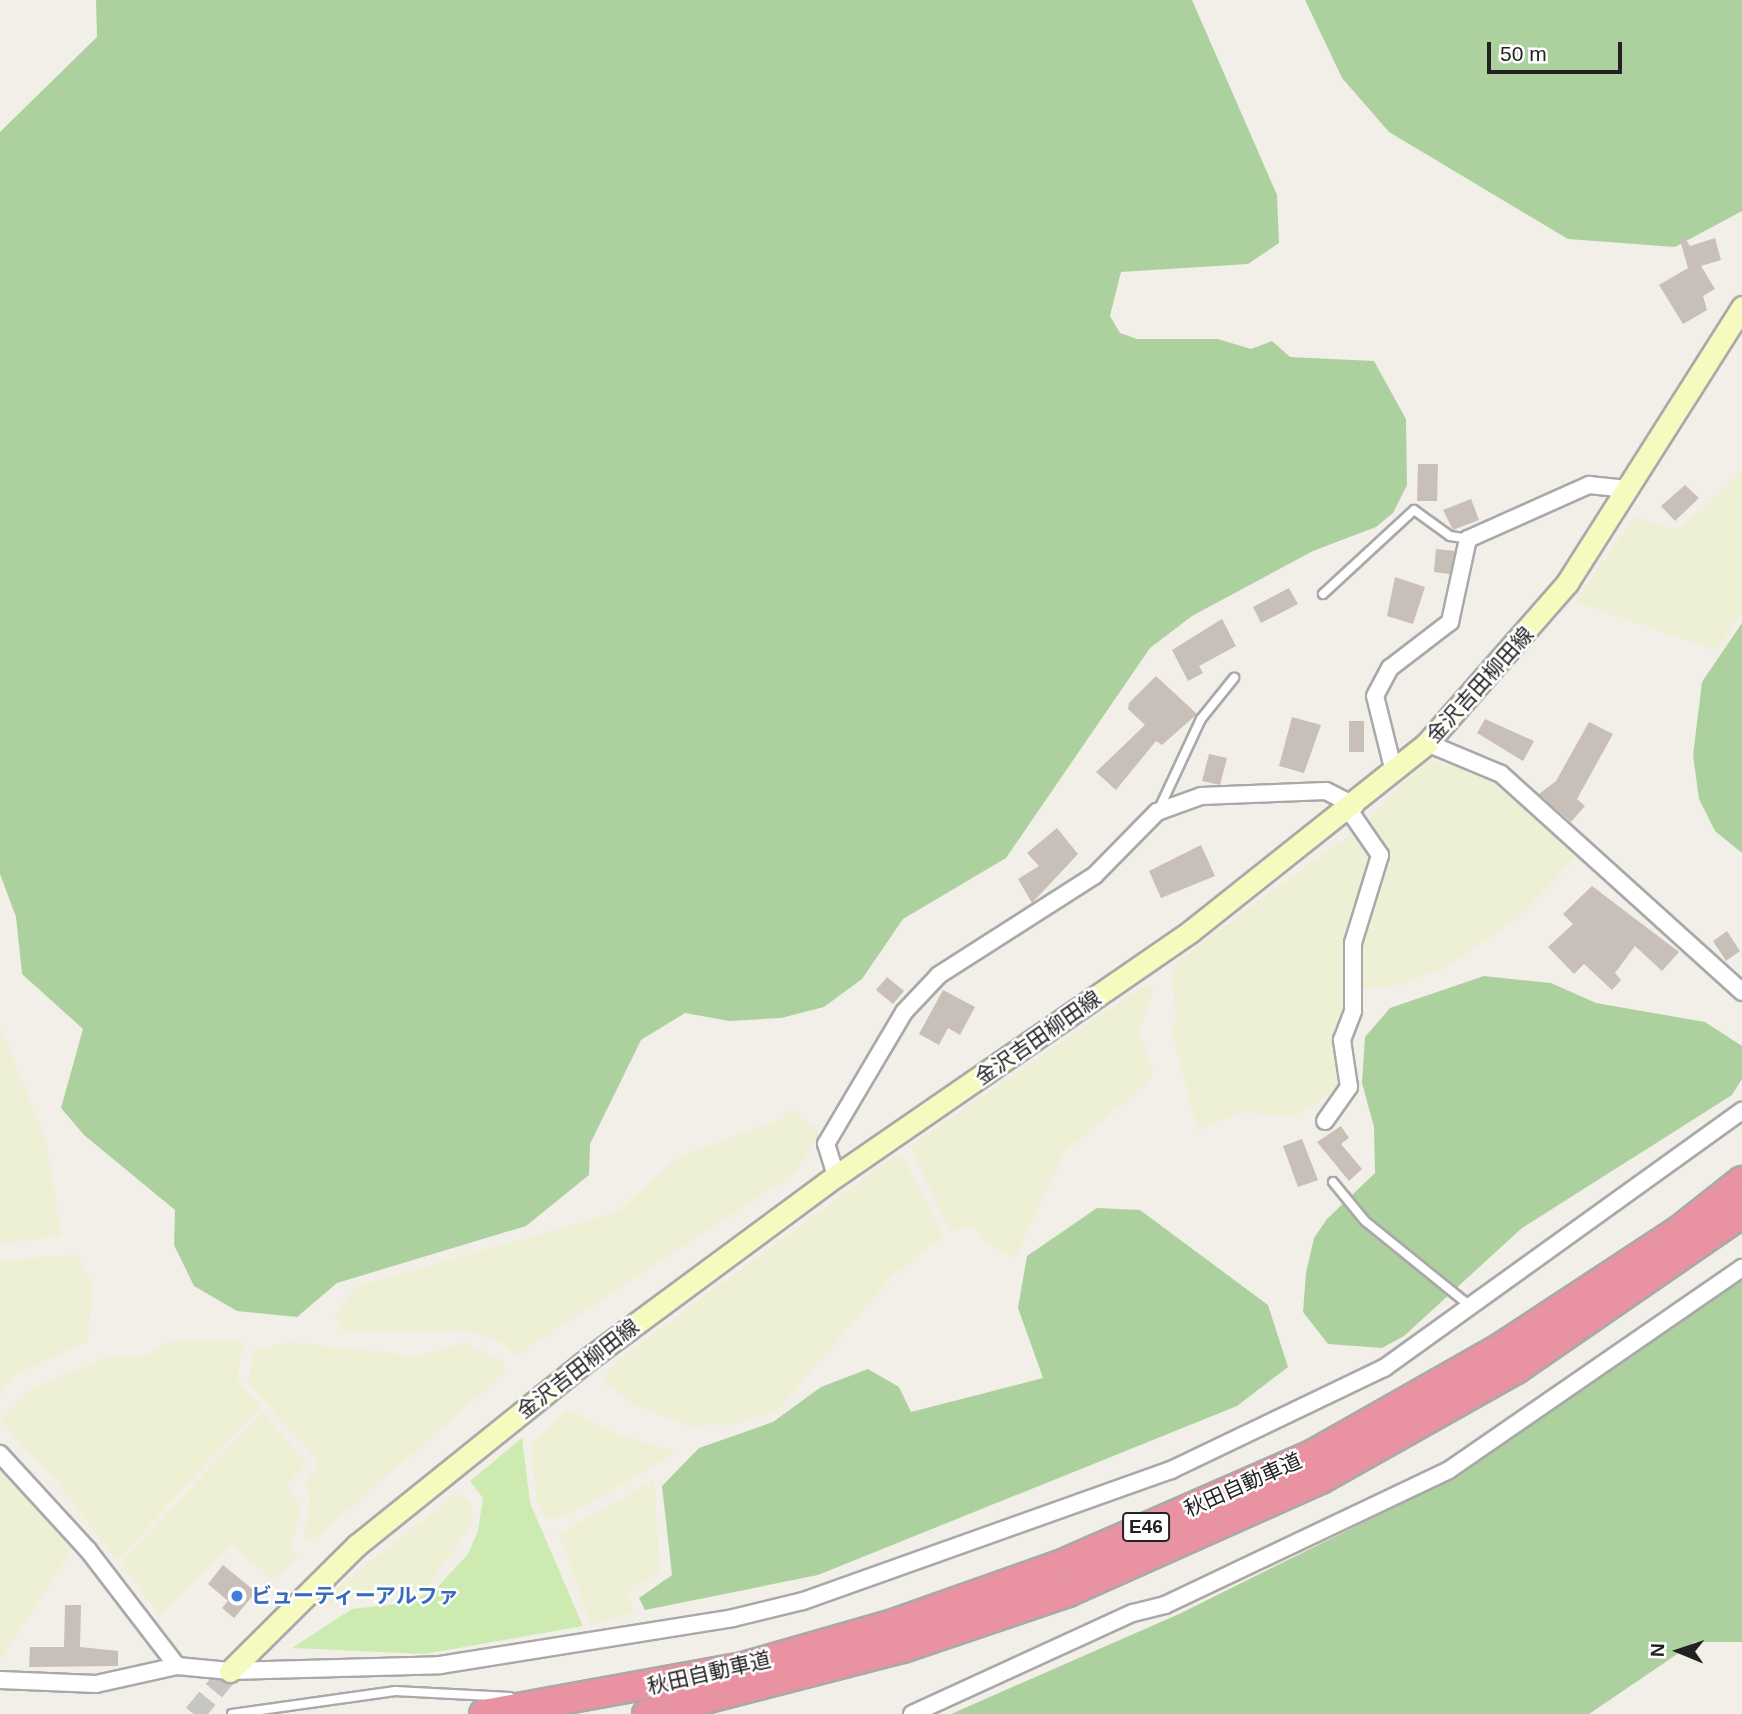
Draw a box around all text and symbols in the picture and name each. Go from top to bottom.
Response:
scale bar [1490,28,1625,72]
text: 50 m [1500,42,1547,65]
street label: 金沢吉田柳田線 [1421,622,1539,748]
street label: 金沢吉田柳田線 [971,986,1105,1090]
street label: 金沢吉田柳田線 [512,1314,644,1424]
street label: 秋田自動車道 [1180,1448,1306,1522]
road number: E46 [1122,1512,1170,1542]
place label: ビューティーアルファ [251,1583,461,1609]
marker: ビューティーアルファ [229,1588,245,1604]
north arrow [1644,1616,1714,1686]
text: N [1647,1643,1668,1657]
street label: 秋田自動車道 [645,1647,773,1699]

